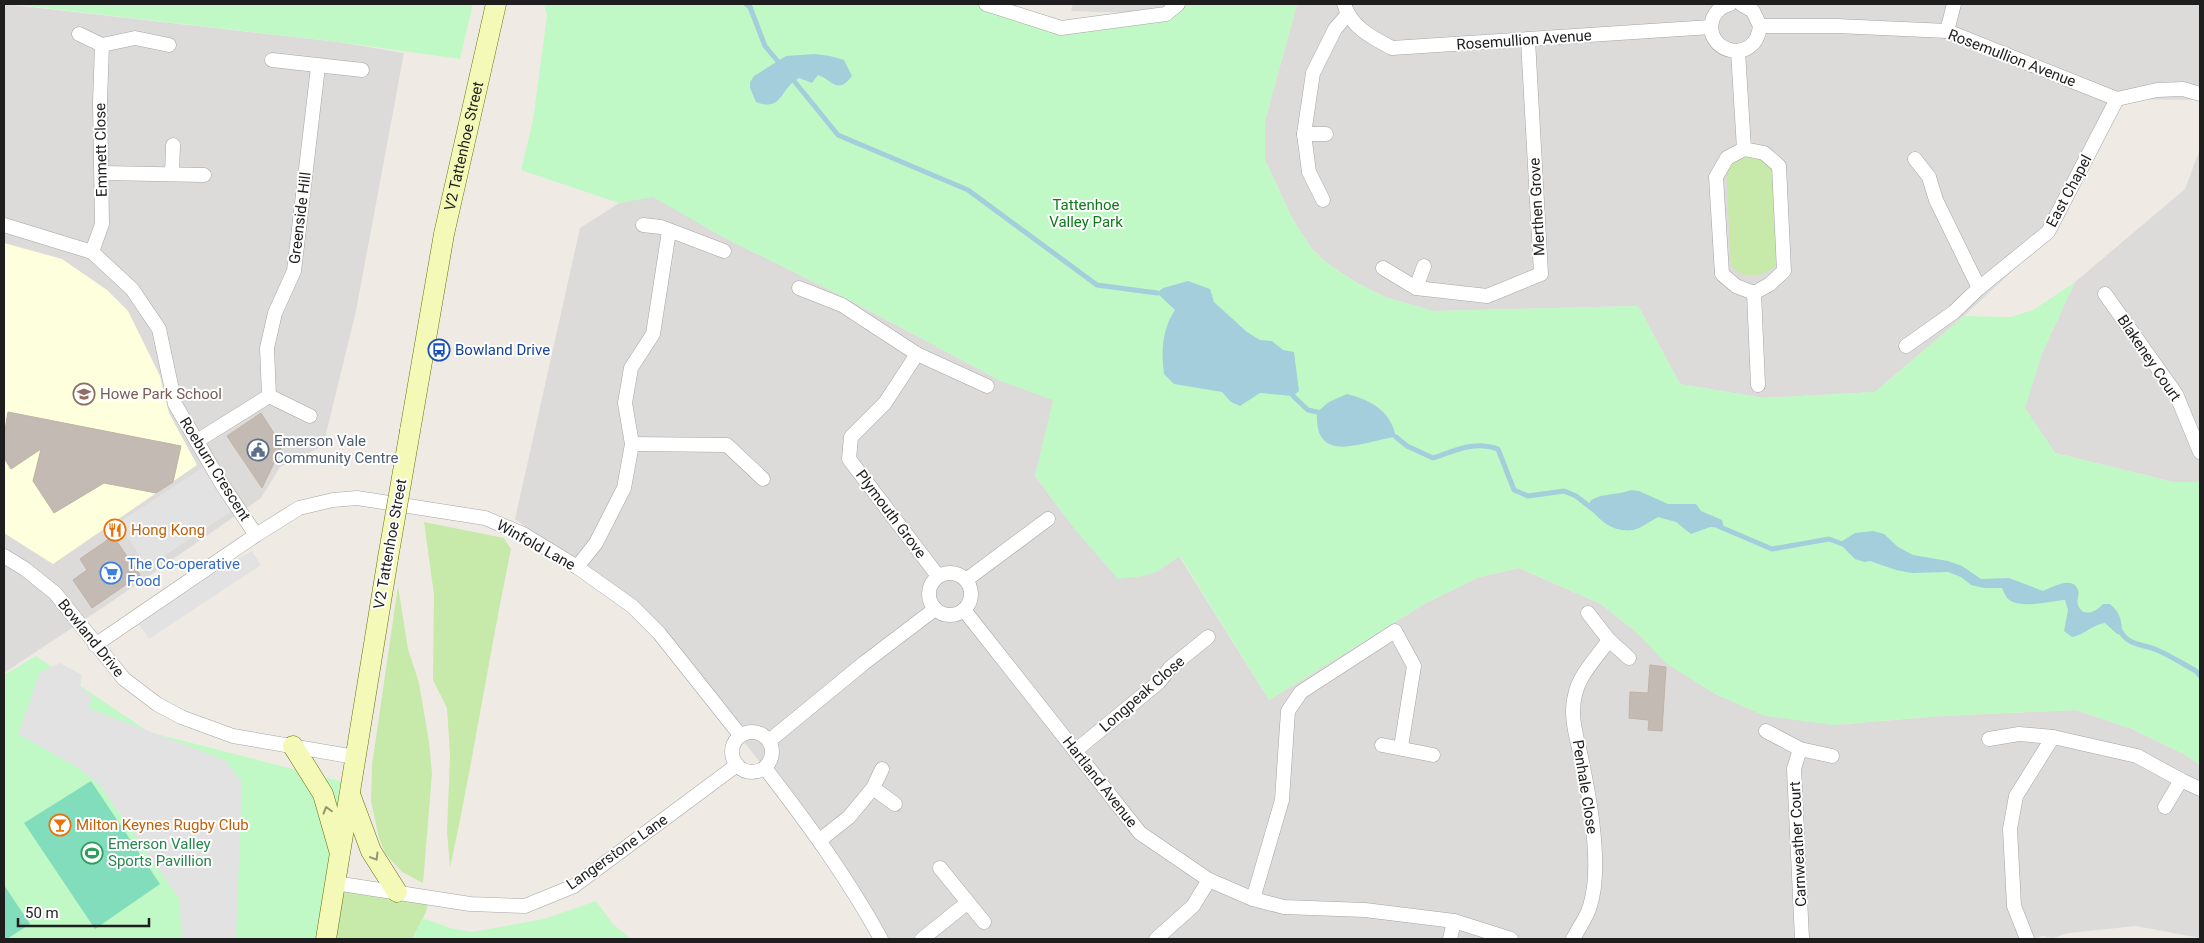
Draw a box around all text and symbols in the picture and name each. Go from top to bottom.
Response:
street label: Rosemullion Avenue [1946,25,2079,91]
street label: Rosemullion Avenue [1456,26,1592,54]
street label: V2 Tattenhoe Street [441,80,487,212]
street label: Emmett Close [91,103,111,197]
street label: East Chapel [2042,152,2096,230]
street label: Merthen Grove [1525,157,1549,257]
street label: Greenside Hill [285,171,315,265]
park label: Tattenhoe Valley Park [1049,196,1123,231]
street label: Blakeney Court [2113,311,2185,405]
bus stop icon: Bowland Drive [427,338,451,362]
place label: Bowland Drive [455,341,550,359]
school or university icon: Howe Park School [72,382,96,406]
place label: Howe Park School [100,385,222,403]
street label: Roeburn Crescent [176,414,254,524]
place label: Emerson Vale Community Centre [274,432,398,467]
public building icon: Emerson Vale Community Centre [246,438,270,462]
street label: Plymouth Grove [852,466,930,562]
street label: V2 Tattenhoe Street [370,477,410,610]
street label: Winfold Lane [493,516,579,574]
restaurant icon: Hong Kong [103,518,127,542]
place label: Hong Kong [131,521,205,539]
place label: The Co-operative Food [127,555,240,590]
supermarket icon: The Co-operative Food [99,561,123,585]
street label: Bowland Drive [54,595,128,681]
street label: Longpeak Close [1096,652,1188,736]
street label: Hartland Avenue [1059,733,1141,831]
street label: Penhale Close [1569,739,1601,835]
street label: Carnweather Court [1786,781,1810,907]
one-way arrow [323,806,333,814]
street label: Langerstone Lane [563,810,671,894]
bar icon: Milton Keynes Rugby Club [48,813,72,837]
place label: Milton Keynes Rugby Club [76,816,249,834]
place label: Emerson Valley Sports Pavillion [108,835,212,870]
sports icon: Emerson Valley Sports Pavillion [80,841,104,865]
one-way arrow [369,851,379,860]
scale bar [18,896,149,928]
text: 50 m [25,904,59,922]

